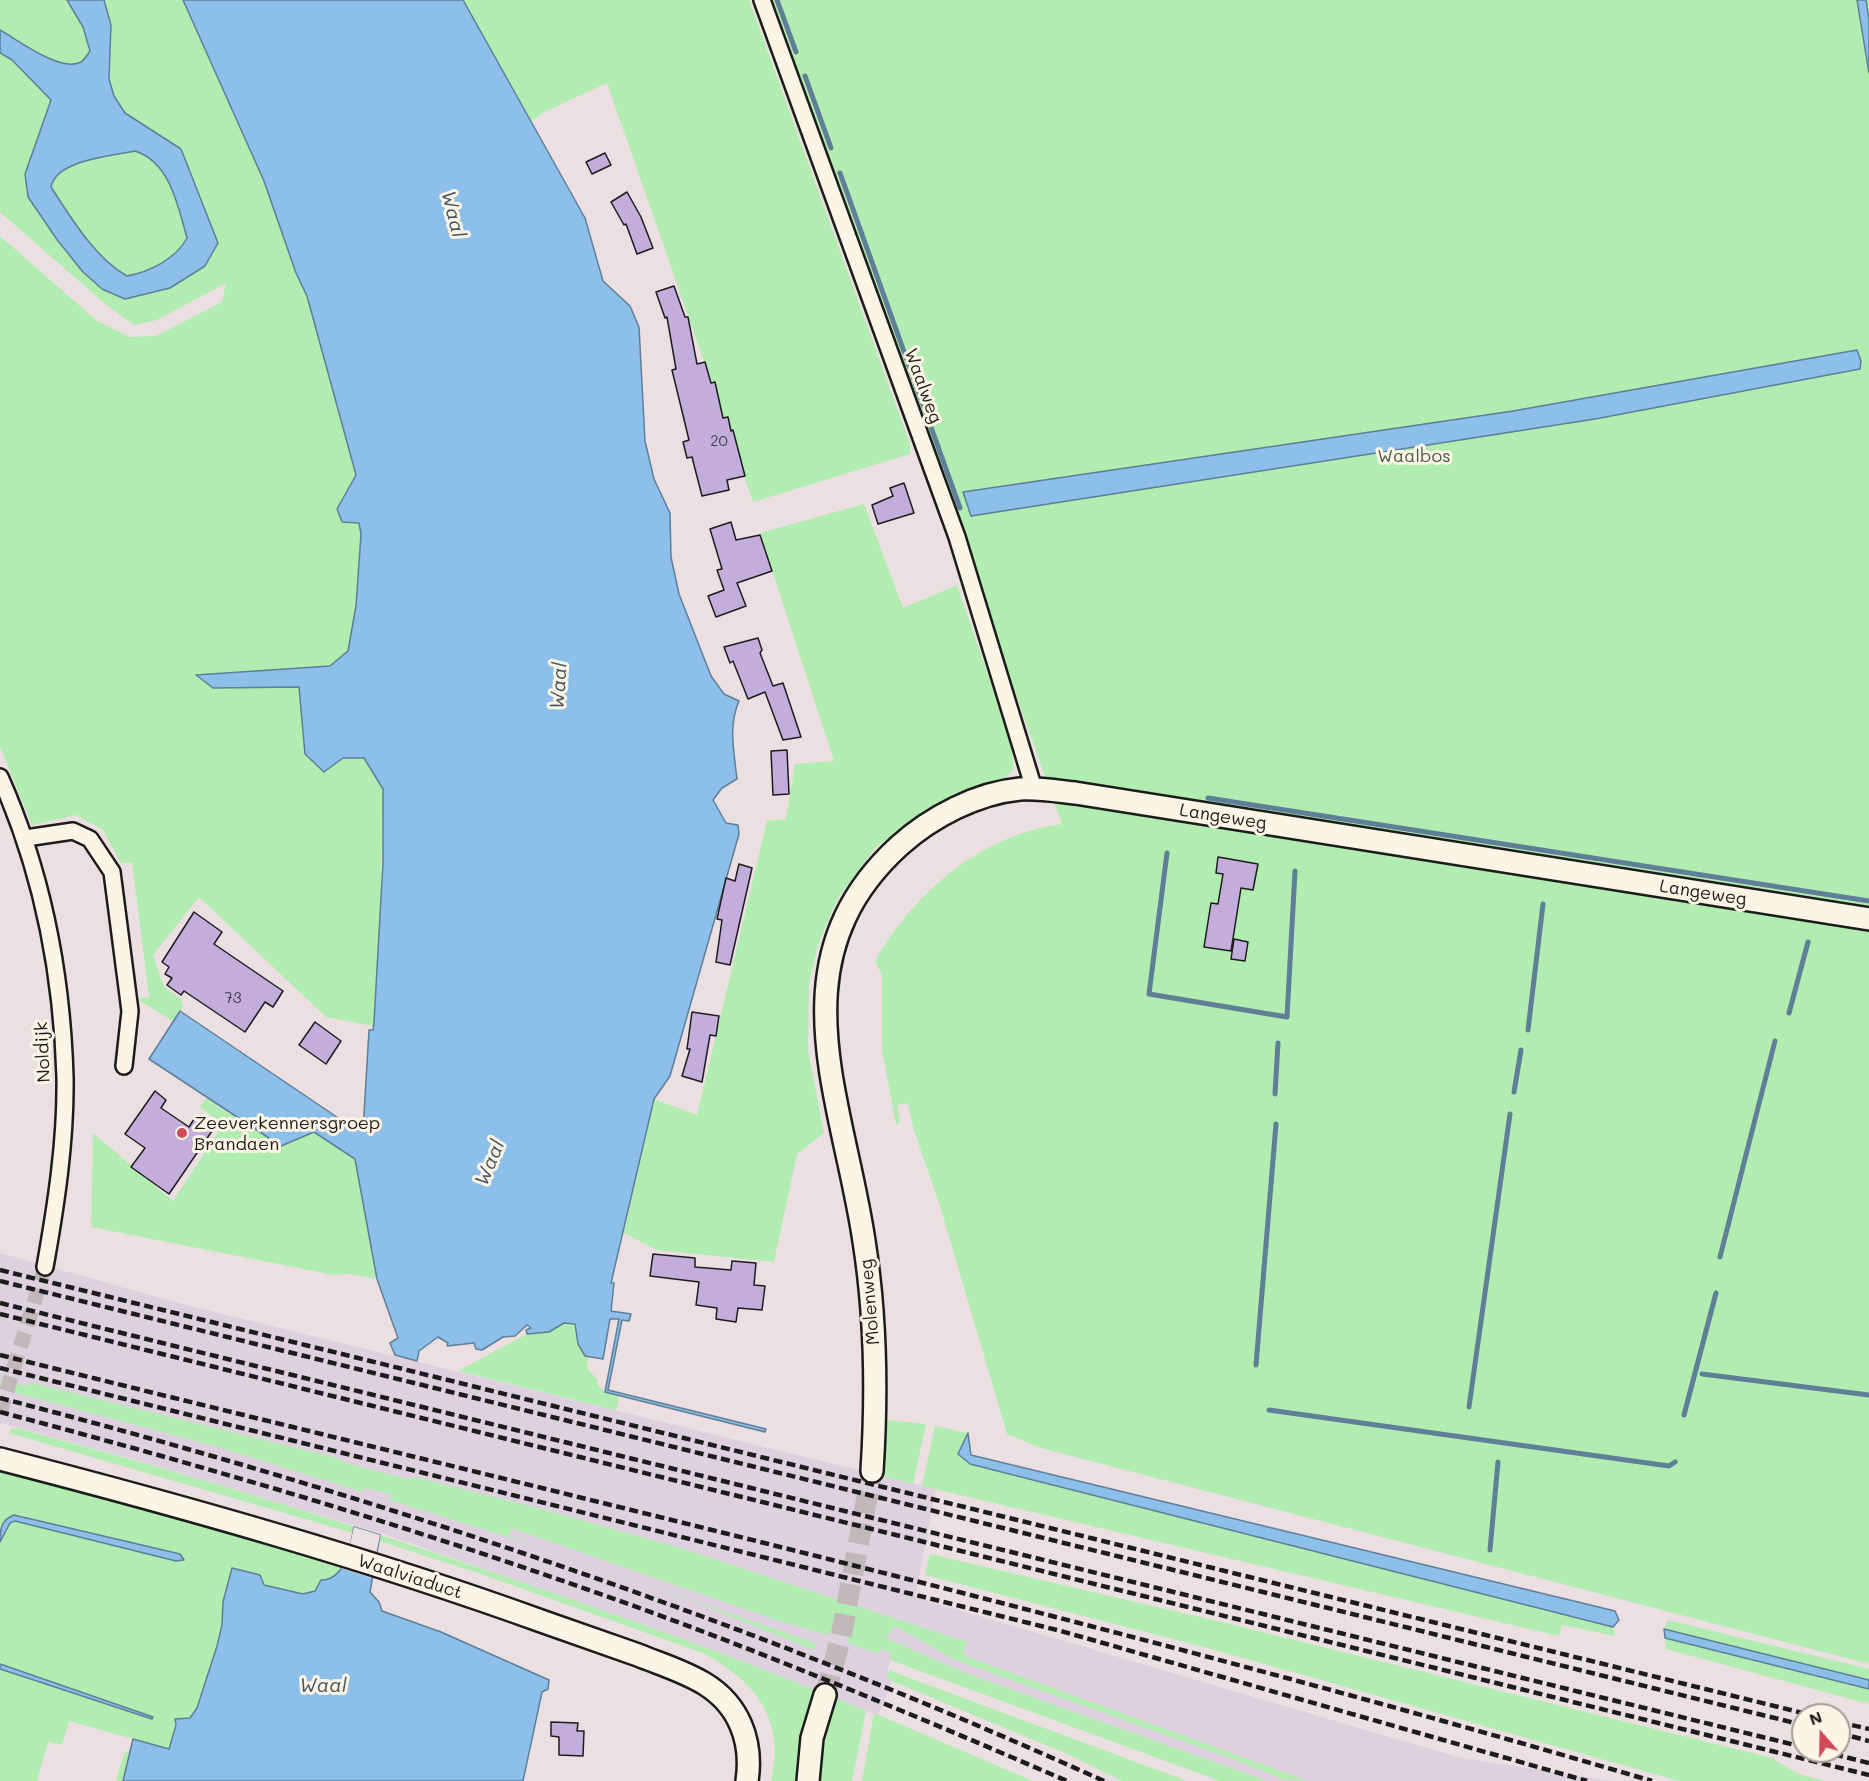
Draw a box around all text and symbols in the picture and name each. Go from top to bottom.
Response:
water label: Waal [436,188,470,240]
street label: Waalweg [899,346,947,426]
house number: 20 [710,432,728,450]
park label: Waalbos [1377,445,1451,467]
water label: Waal [545,661,573,711]
street label: Langeweg [1178,799,1268,835]
street label: Langeweg [1658,875,1748,911]
house number: 73 [224,989,242,1007]
street label: Noldijk [31,1021,55,1083]
place label: Zeeverkennersgroep Brandaen [194,1112,380,1154]
marker: Zeeverkennersgroep Brandaen [175,1126,189,1140]
water label: Waal [470,1136,510,1190]
street label: Molenweg [855,1258,885,1346]
street label: Waalviaduct [355,1550,465,1604]
water label: Waal [299,1674,347,1698]
north arrow [1791,1703,1851,1763]
text: N [1806,1706,1825,1729]

